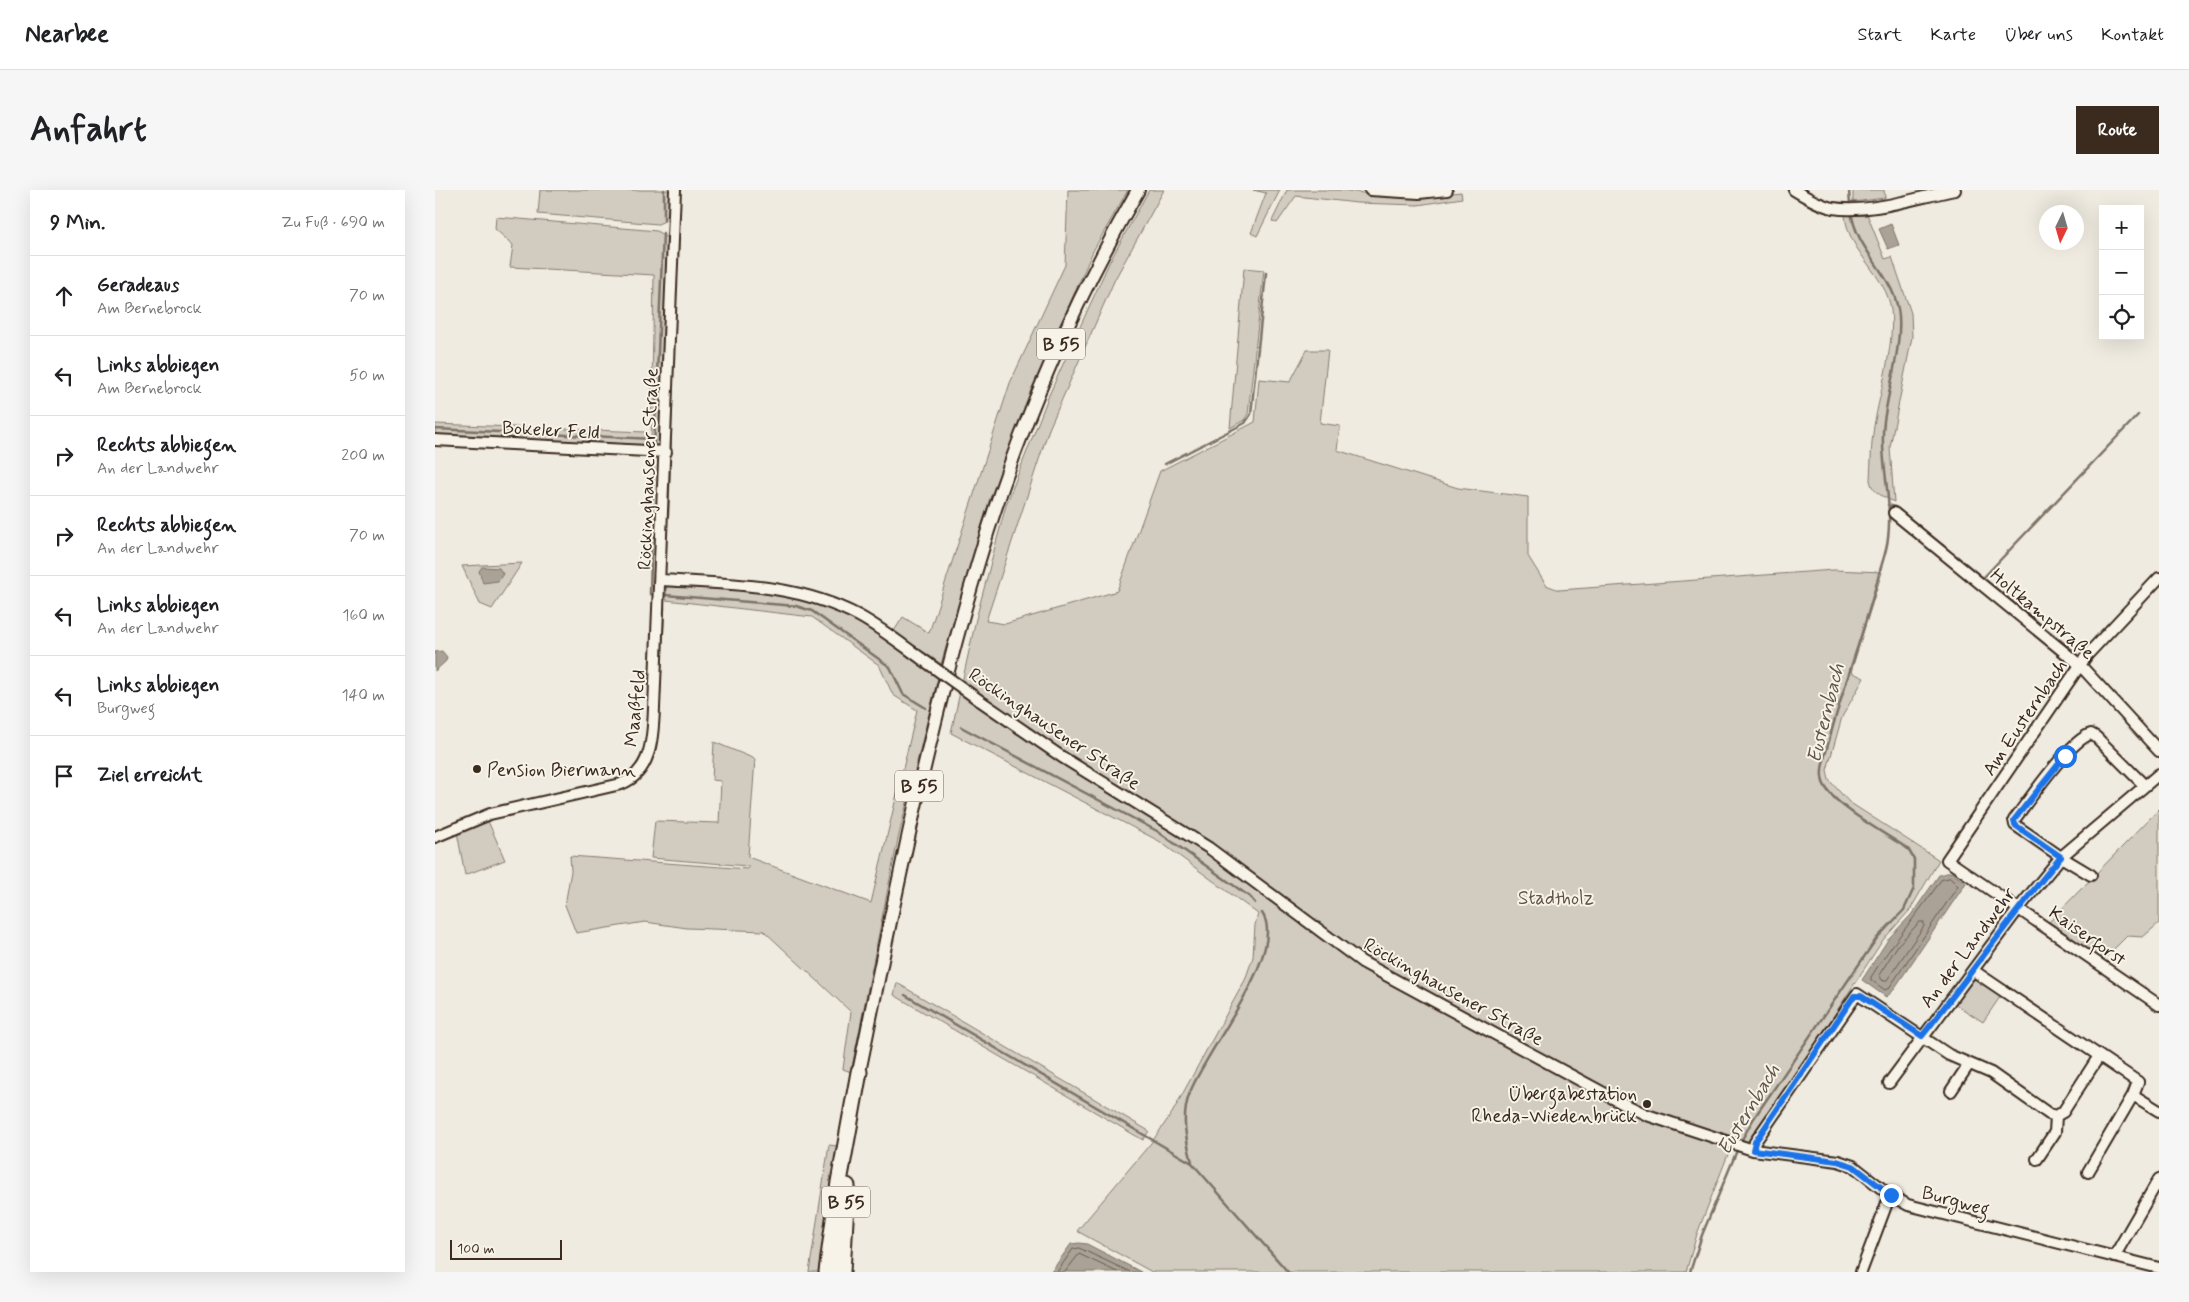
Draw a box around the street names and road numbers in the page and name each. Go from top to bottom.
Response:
road number: B 55 [1037,328,1085,360]
street label: Röckinghausener Straße [632,368,666,571]
street label: Bokeler Feld [501,415,600,446]
street label: Holtkampstraße [1984,563,2100,665]
street label: Am Eusternbach [1977,655,2073,781]
street label: Röckinghausener Straße [963,662,1145,797]
street label: Maaßfeld [619,668,652,748]
road number: B 55 [895,770,943,802]
street label: An der Landwehr [1915,883,2022,1013]
street label: Kaiserforst [2042,900,2131,974]
street label: Röckinghausener Straße [1358,932,1548,1053]
street label: Burgweg [1918,1180,1992,1225]
road number: B 55 [822,1186,870,1218]

